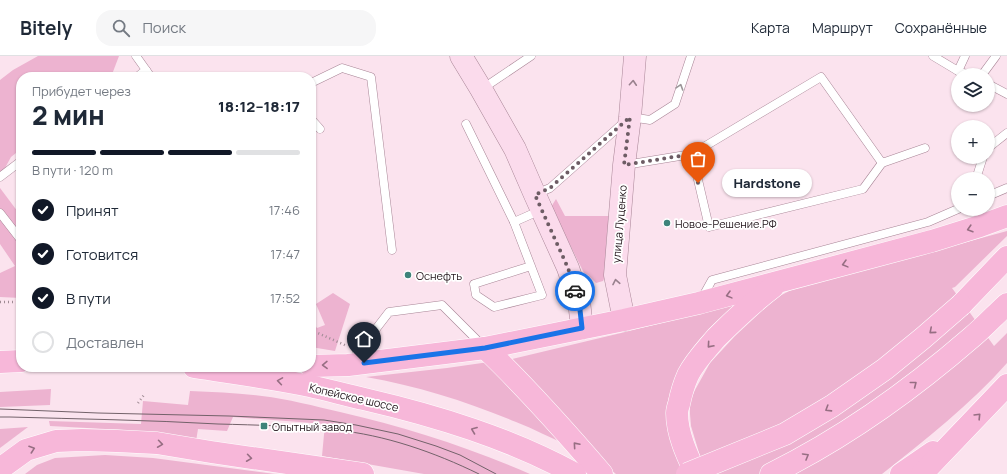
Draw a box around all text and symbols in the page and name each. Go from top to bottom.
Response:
search box [96,10,376,46]
text: Bitely [20,15,72,41]
icon: search [110,17,132,39]
text: Поиск [142,17,186,38]
text: Карта [751,18,790,37]
text: Маршрут [812,18,873,37]
text: Сохранённые [895,18,987,37]
map controls [951,68,995,216]
button: layers [951,68,995,112]
one-way arrow [628,80,637,86]
text: Прибудет через [32,82,131,100]
one-way arrow [676,84,684,91]
text: 18:12–18:17 [218,96,300,117]
text: 2 мин [32,97,105,133]
button: + [951,120,995,164]
pin [681,142,715,183]
icon: bag [687,148,709,170]
text: В пути · 120 m [32,161,113,179]
callout: Hardstone [722,169,812,197]
button: − [951,172,995,216]
text: Hardstone [733,174,801,192]
street label: улица Луценко [608,184,630,264]
icon: check [32,199,54,221]
text: Принят [66,200,119,221]
text: 17:46 [269,201,300,219]
place label: Новое-Решение.РФ [675,216,777,231]
marker: Новое-Решение.РФ [662,218,672,228]
one-way arrow [967,224,974,233]
icon: check [32,243,54,265]
text: Готовится [66,244,138,265]
text: 17:47 [270,245,300,263]
one-way arrow [842,259,849,268]
place label: Оснефть [416,268,462,283]
marker: Оснефть [403,270,413,280]
courier [555,271,595,311]
one-way arrow [613,279,621,285]
icon: car [564,280,586,302]
icon: check [32,287,54,309]
text: В пути [66,288,111,309]
text: 17:52 [270,289,300,307]
one-way arrow [726,290,733,299]
pin [347,322,381,363]
one-way arrow [929,326,936,333]
icon: home [353,328,375,350]
text: Доставлен [66,332,144,353]
one-way arrow [708,341,715,348]
one-way arrow [322,361,328,369]
one-way arrow [277,377,284,386]
street label: Копейское шоссе [308,379,401,415]
one-way arrow [910,382,917,389]
one-way arrow [825,404,832,411]
one-way arrow [974,413,981,421]
place label: Опытный завод [272,419,353,434]
marker: Опытный завод [259,421,269,431]
one-way arrow [471,426,478,434]
one-way arrow [157,439,163,448]
one-way arrow [574,442,581,449]
one-way arrow [28,445,35,453]
one-way arrow [246,453,252,462]
one-way arrow [801,453,809,460]

